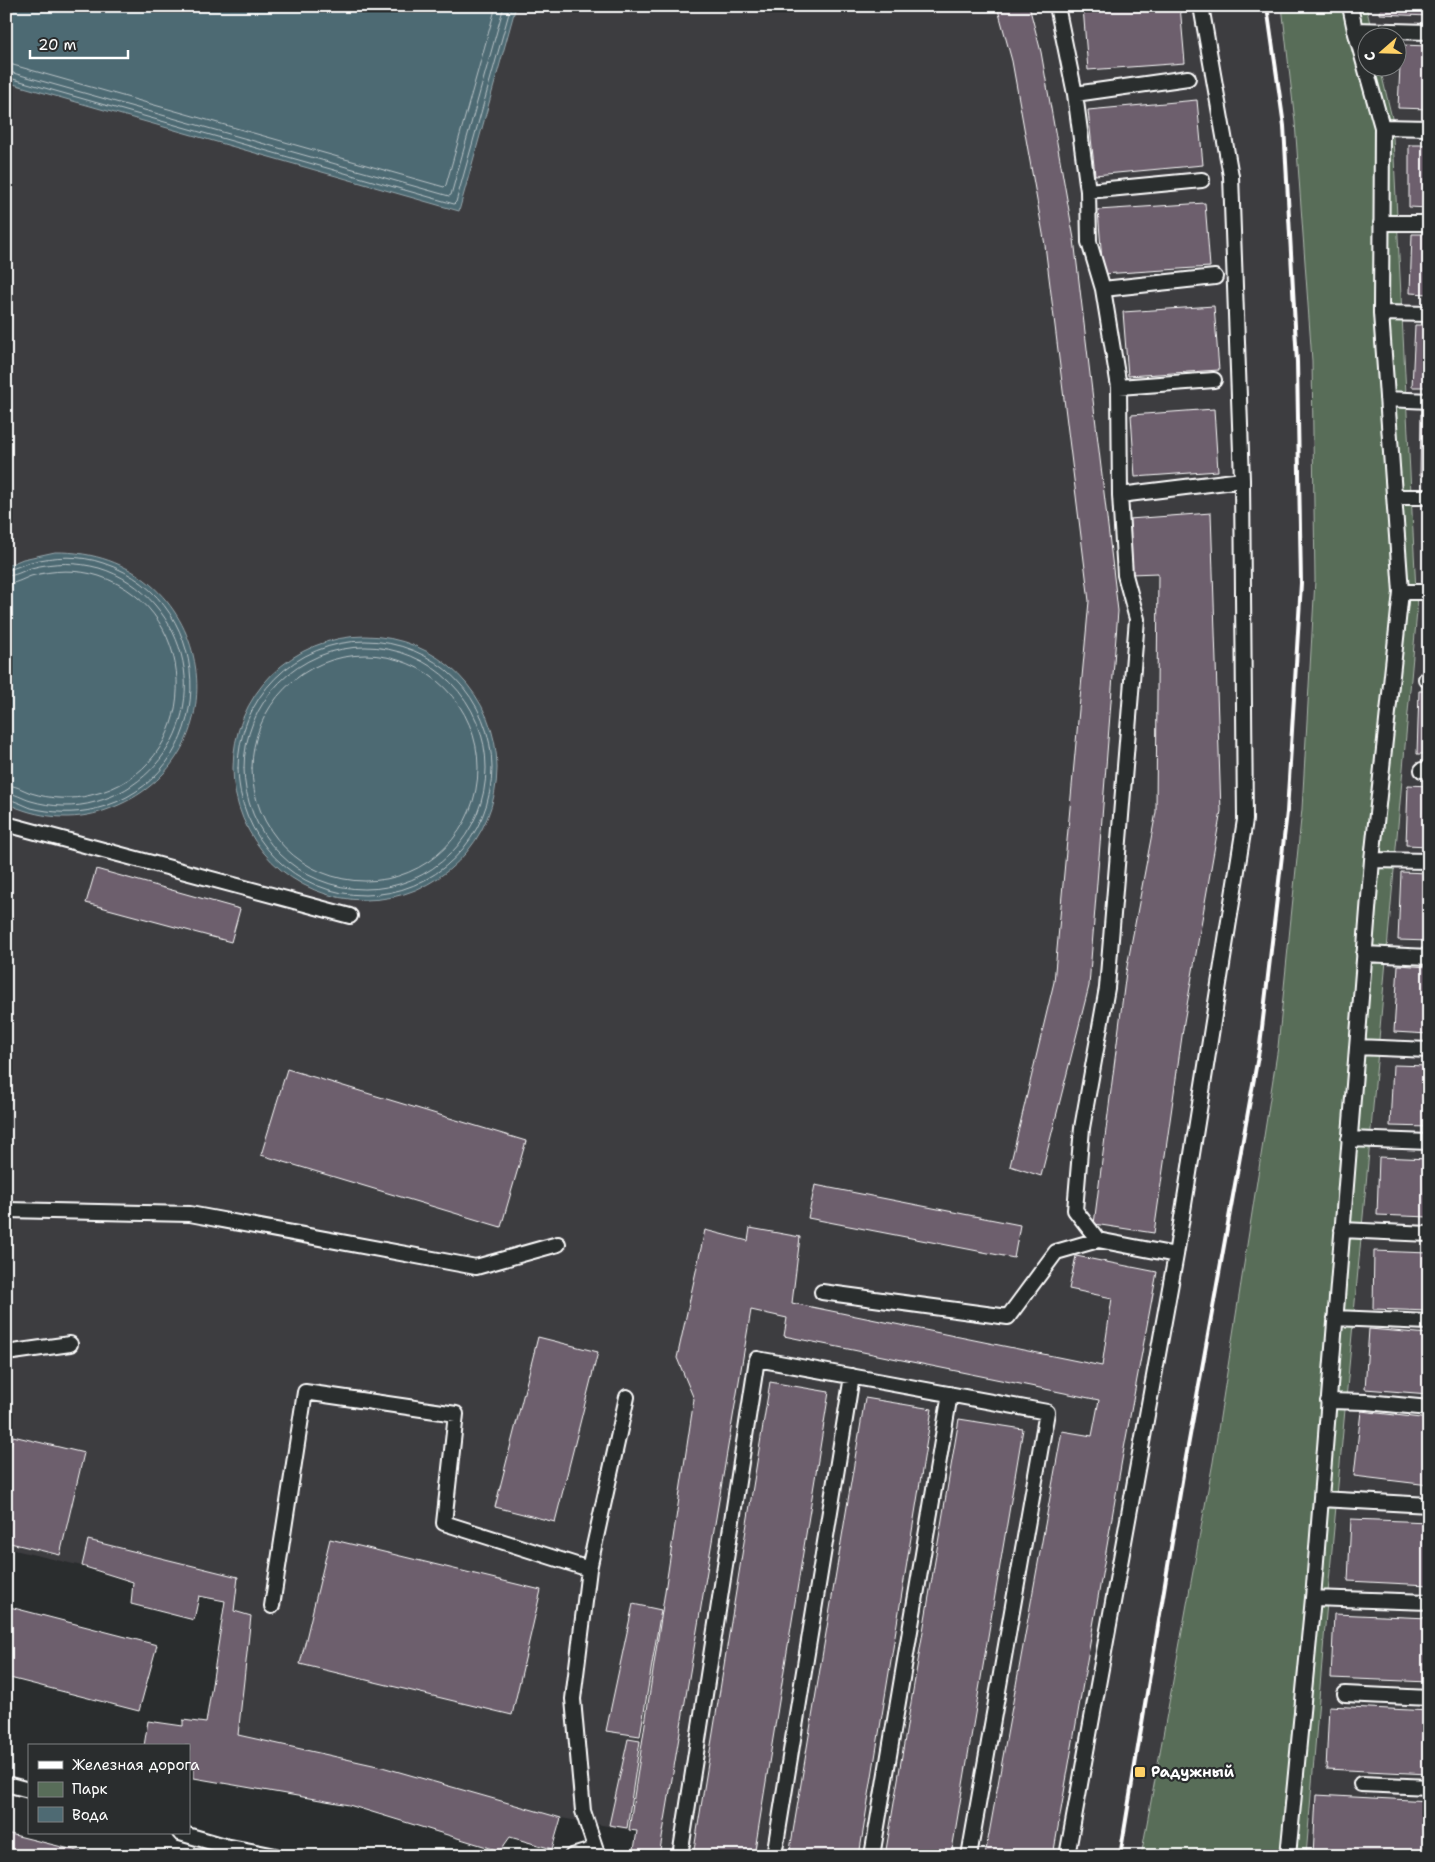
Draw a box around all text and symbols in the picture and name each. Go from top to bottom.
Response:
scale bar [30,28,128,60]
north arrow [1358,28,1408,78]
text: 20 m [38,35,77,55]
text: С [1360,49,1380,64]
legend [28,1744,190,1834]
text: Железная дорога [72,1755,200,1775]
place label: Радужный [1151,1762,1235,1782]
marker: Радужный [1133,1765,1147,1779]
text: Парк [72,1779,108,1799]
text: Вода [72,1805,109,1825]

